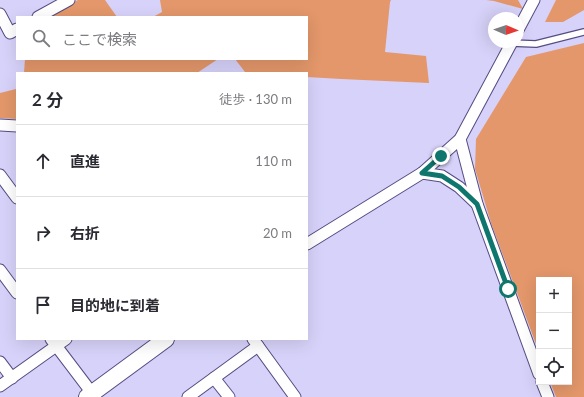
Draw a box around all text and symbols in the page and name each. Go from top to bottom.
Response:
north arrow [488,12,524,48]
search box [16,16,308,60]
icon: search [30,27,52,49]
text: ここで検索 [62,30,137,48]
text: 2 分 [32,89,63,110]
text: 徒歩 · 130 m [219,91,292,107]
route end [432,147,450,165]
icon: ahead [32,150,54,172]
text: 直進 [70,152,100,170]
text: 110 m [255,153,292,169]
icon: right [32,222,54,244]
text: 右折 [70,224,100,242]
text: 20 m [263,225,292,241]
map controls [536,277,572,385]
button: + [536,277,572,313]
route start [499,280,517,298]
icon: arrive [32,294,54,316]
text: 目的地に到着 [70,296,160,314]
button: − [536,313,572,349]
button: locate [536,349,572,385]

